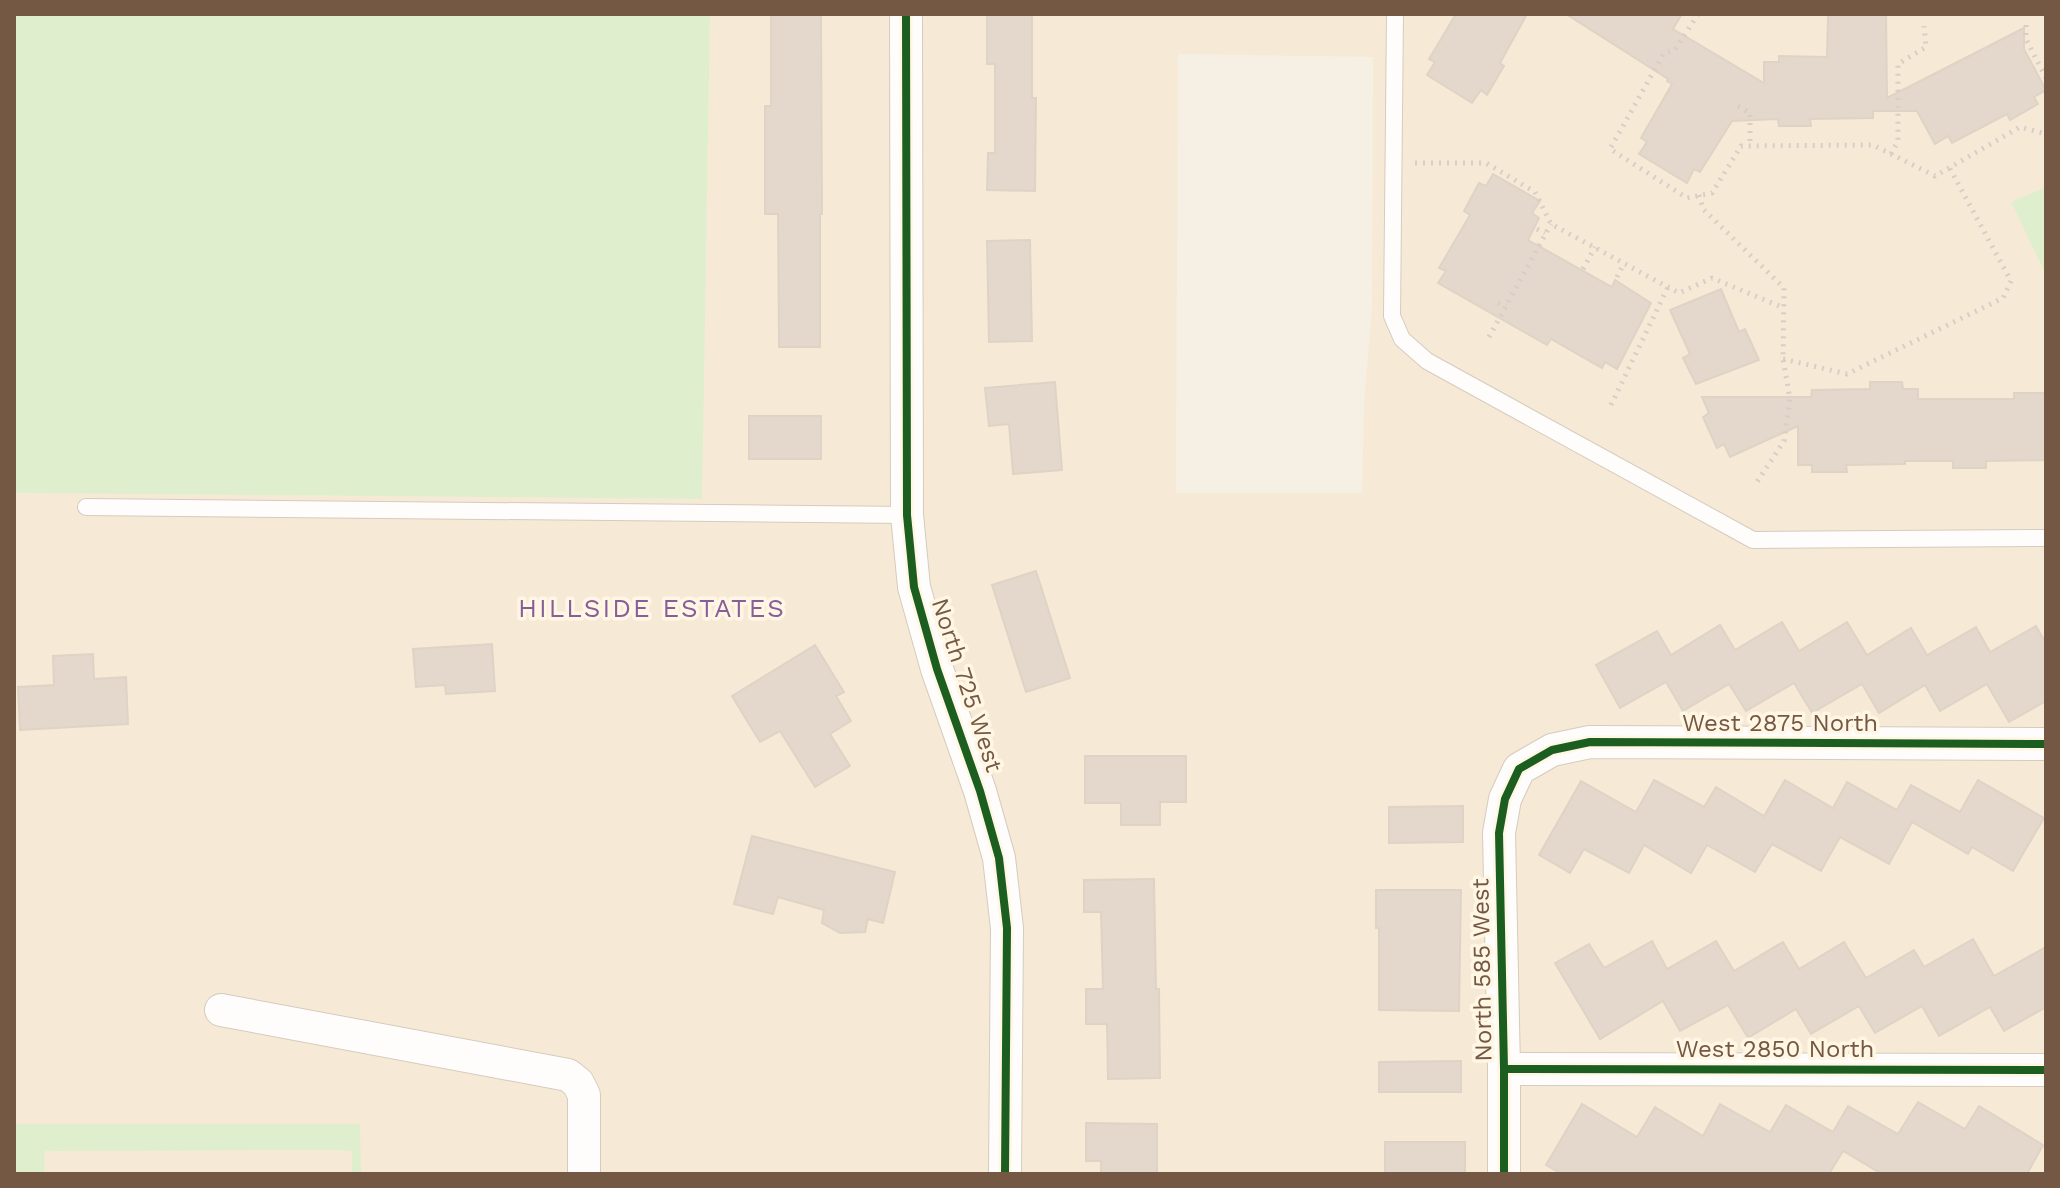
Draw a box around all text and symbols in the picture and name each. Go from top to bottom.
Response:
district label: HILLSIDE ESTATES [518,593,786,623]
street label: North 725 West [926,595,1008,775]
street label: West 2875 North [1682,709,1878,737]
street label: North 585 West [1466,878,1498,1062]
street label: West 2850 North [1676,1035,1874,1063]

